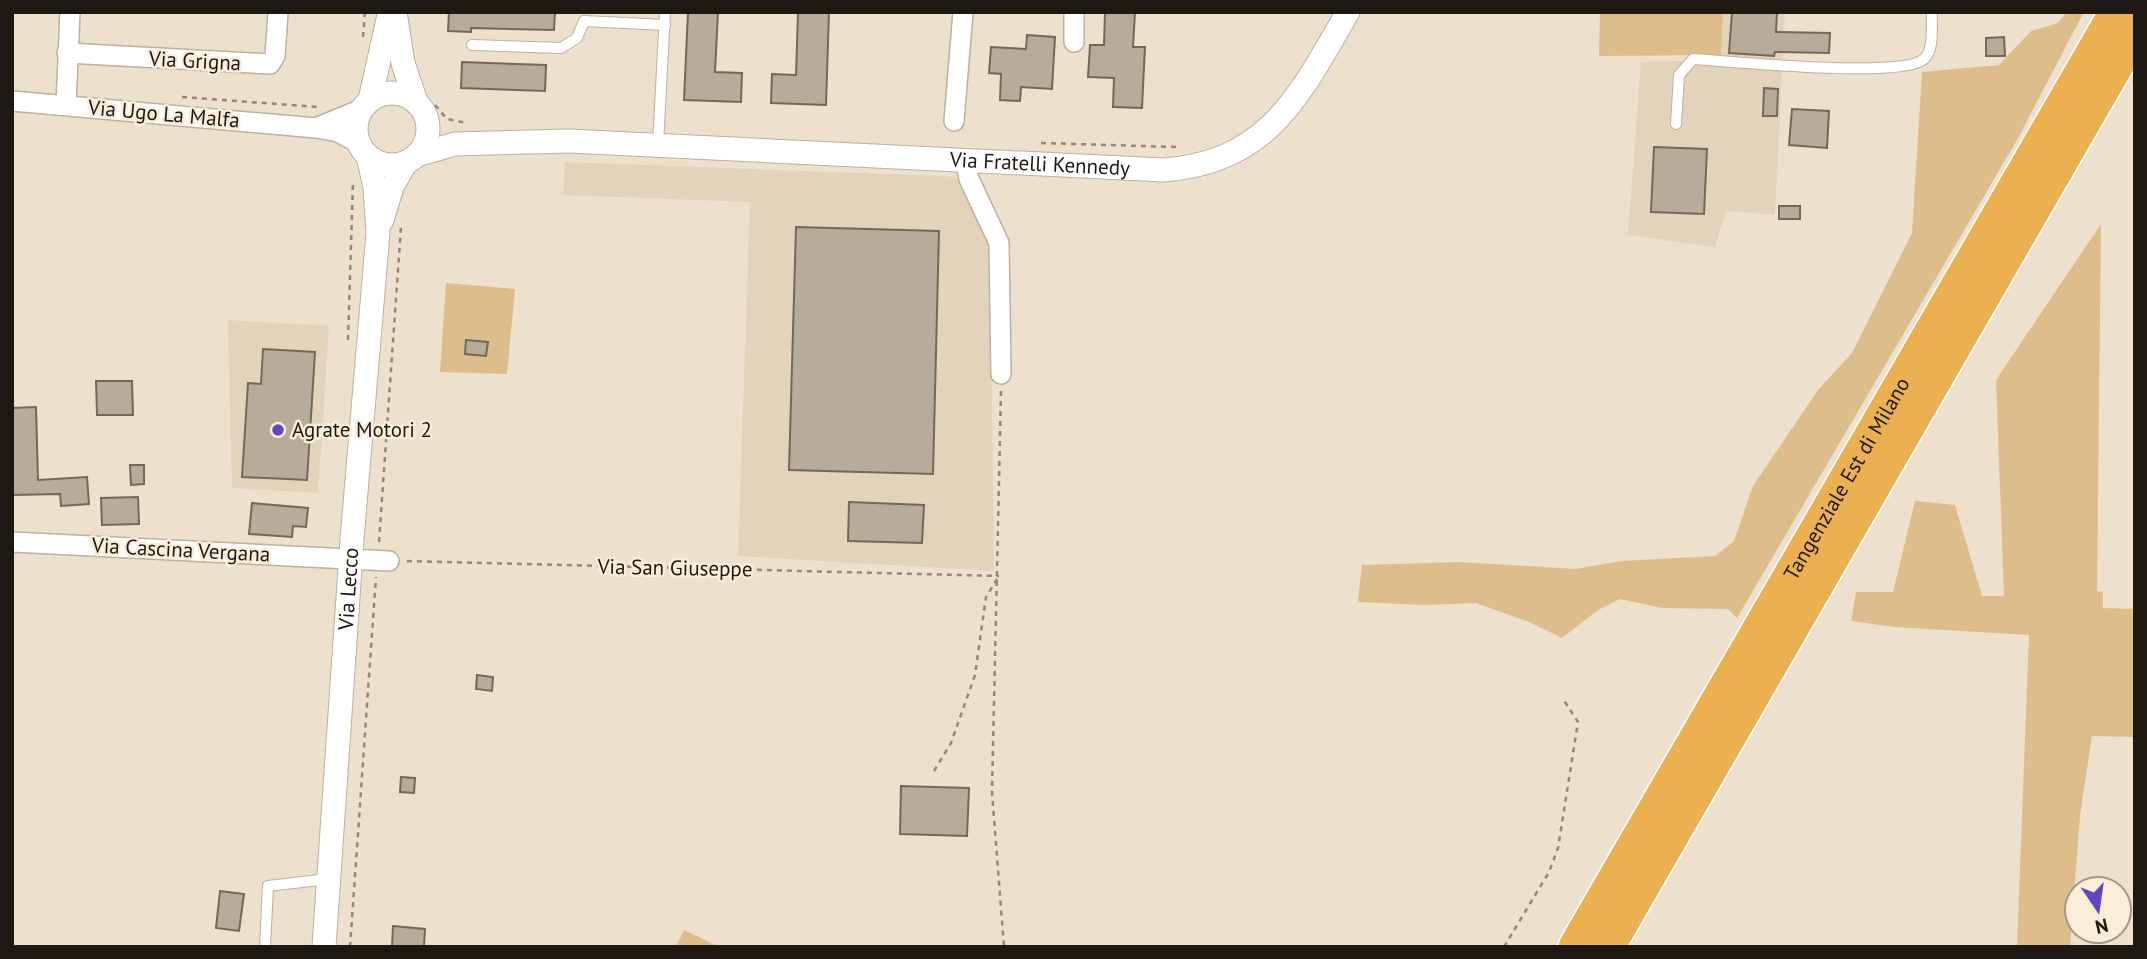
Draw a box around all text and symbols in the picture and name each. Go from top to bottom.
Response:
street label: Via Grigna [147,45,242,76]
street label: Via Ugo La Malfa [86,93,241,134]
street label: Via Fratelli Kennedy [948,146,1131,181]
street label: Tangenziale Est di Milano [1777,372,1916,585]
place label: Agrate Motori 2 [292,416,432,443]
marker: Agrate Motori 2 [270,422,286,438]
street label: Via Cascina Vergana [90,531,271,568]
street label: Via Lecco [332,547,364,632]
street label: Via San Giuseppe [596,553,753,582]
north arrow [2063,875,2133,945]
text: N [2093,913,2111,940]

